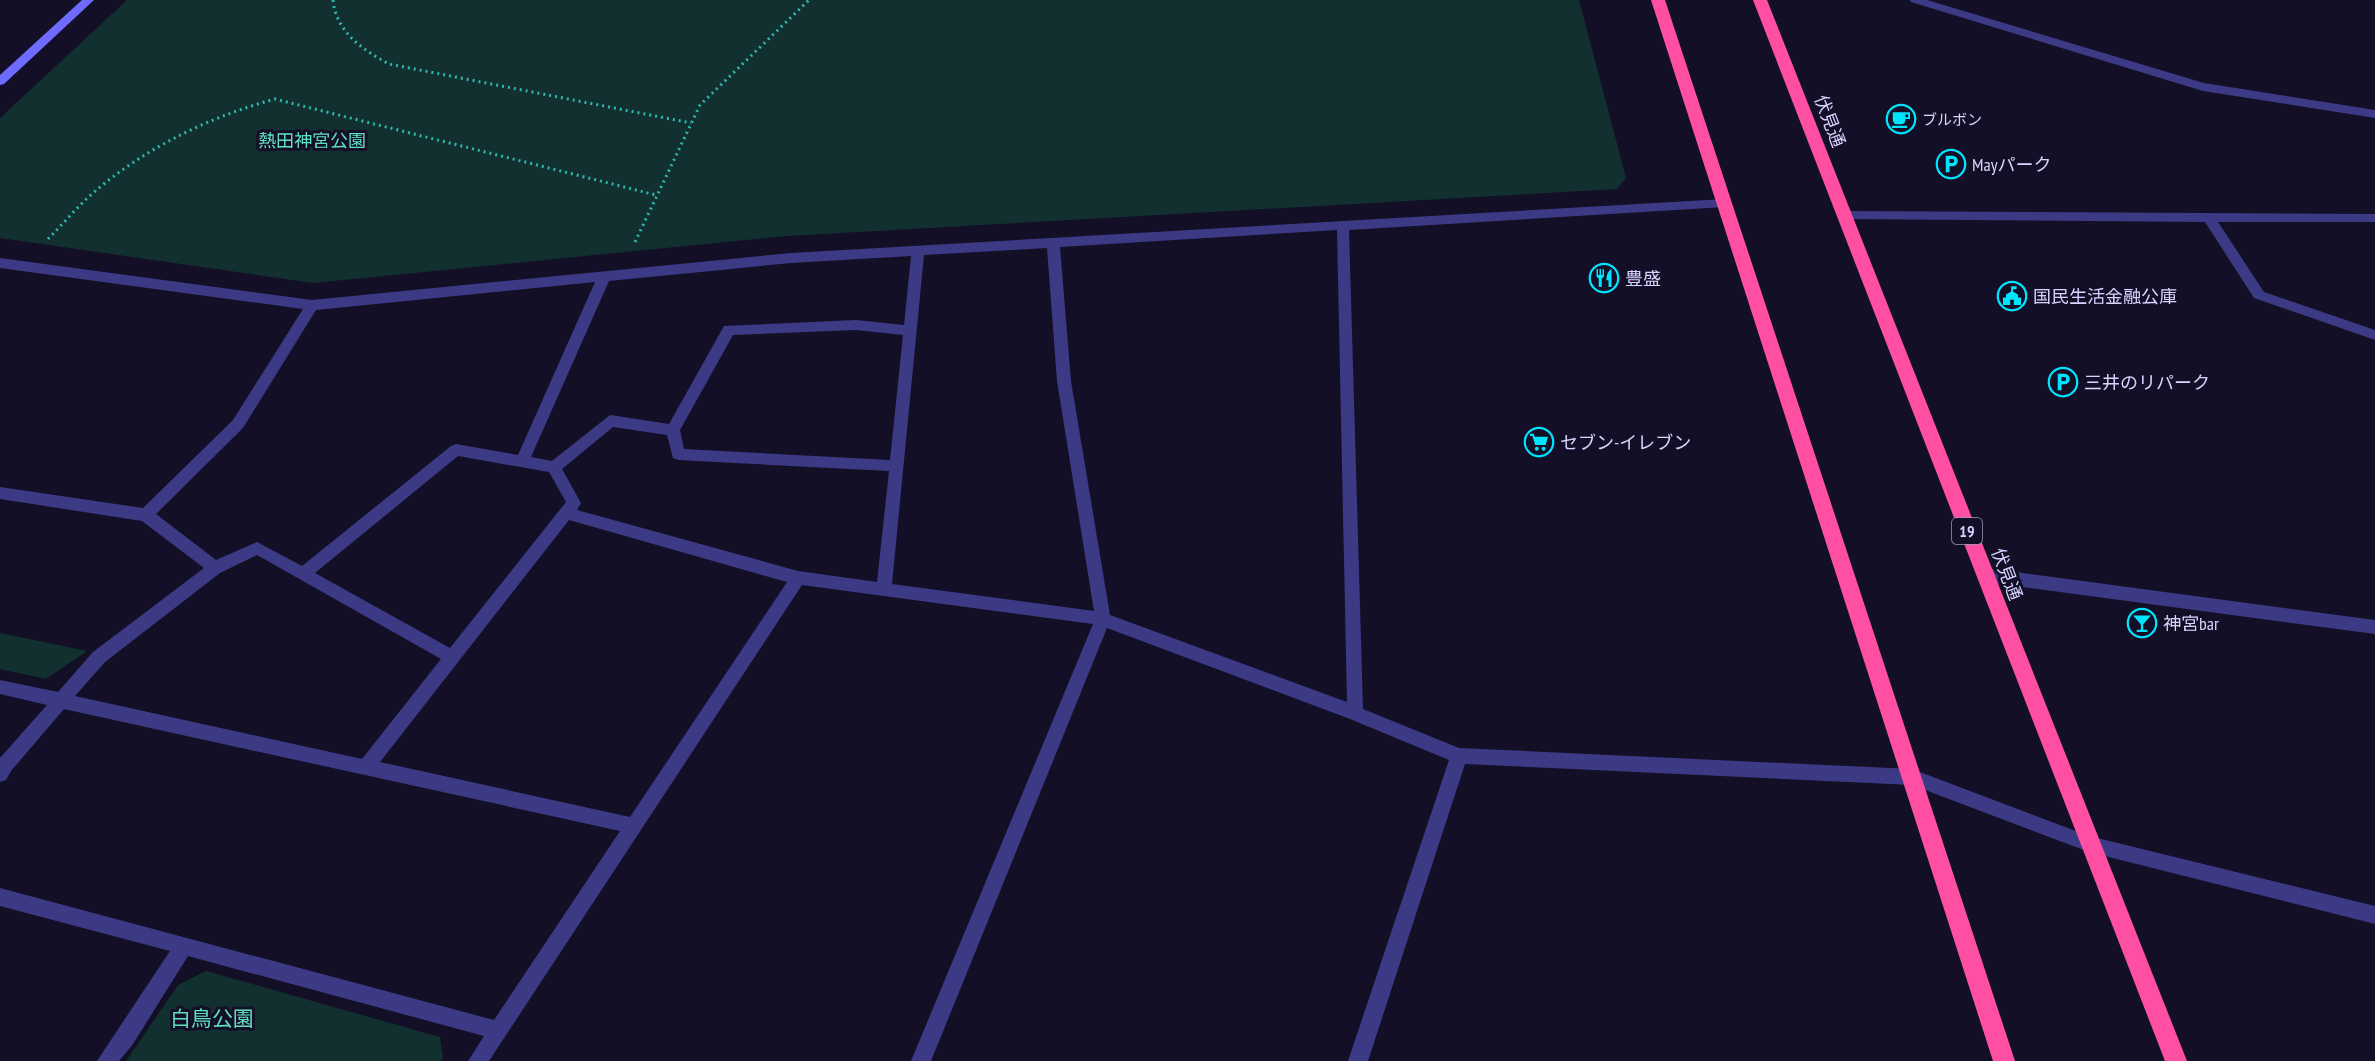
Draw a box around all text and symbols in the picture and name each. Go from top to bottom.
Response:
street label: 伏見通 [1810,92,1850,150]
cafe icon: ブルボン [1885,103,1917,135]
place label: ブルボン [1922,110,1982,129]
park label: 熱田神宮公園 [258,129,366,152]
parking icon: Mayパーク [1935,148,1967,180]
place label: Mayパーク [1972,153,2051,176]
restaurant icon: 豊盛 [1588,262,1620,294]
place label: 豊盛 [1625,267,1661,290]
public building icon: 国民生活金融公庫 [1996,280,2028,312]
place label: 国民生活金融公庫 [2033,285,2177,308]
parking icon: 三井のリパーク [2047,366,2079,398]
place label: 三井のリパーク [2084,371,2210,394]
supermarket icon: セブン-イレブン [1523,426,1555,458]
place label: セブン-イレブン [1560,431,1691,454]
road number: 19 [1952,518,1982,544]
street label: 伏見通 [1987,545,2027,603]
bar icon: 神宮bar [2126,607,2158,639]
place label: 神宮bar [2163,612,2219,635]
park label: 白鳥公園 [170,1005,254,1032]

